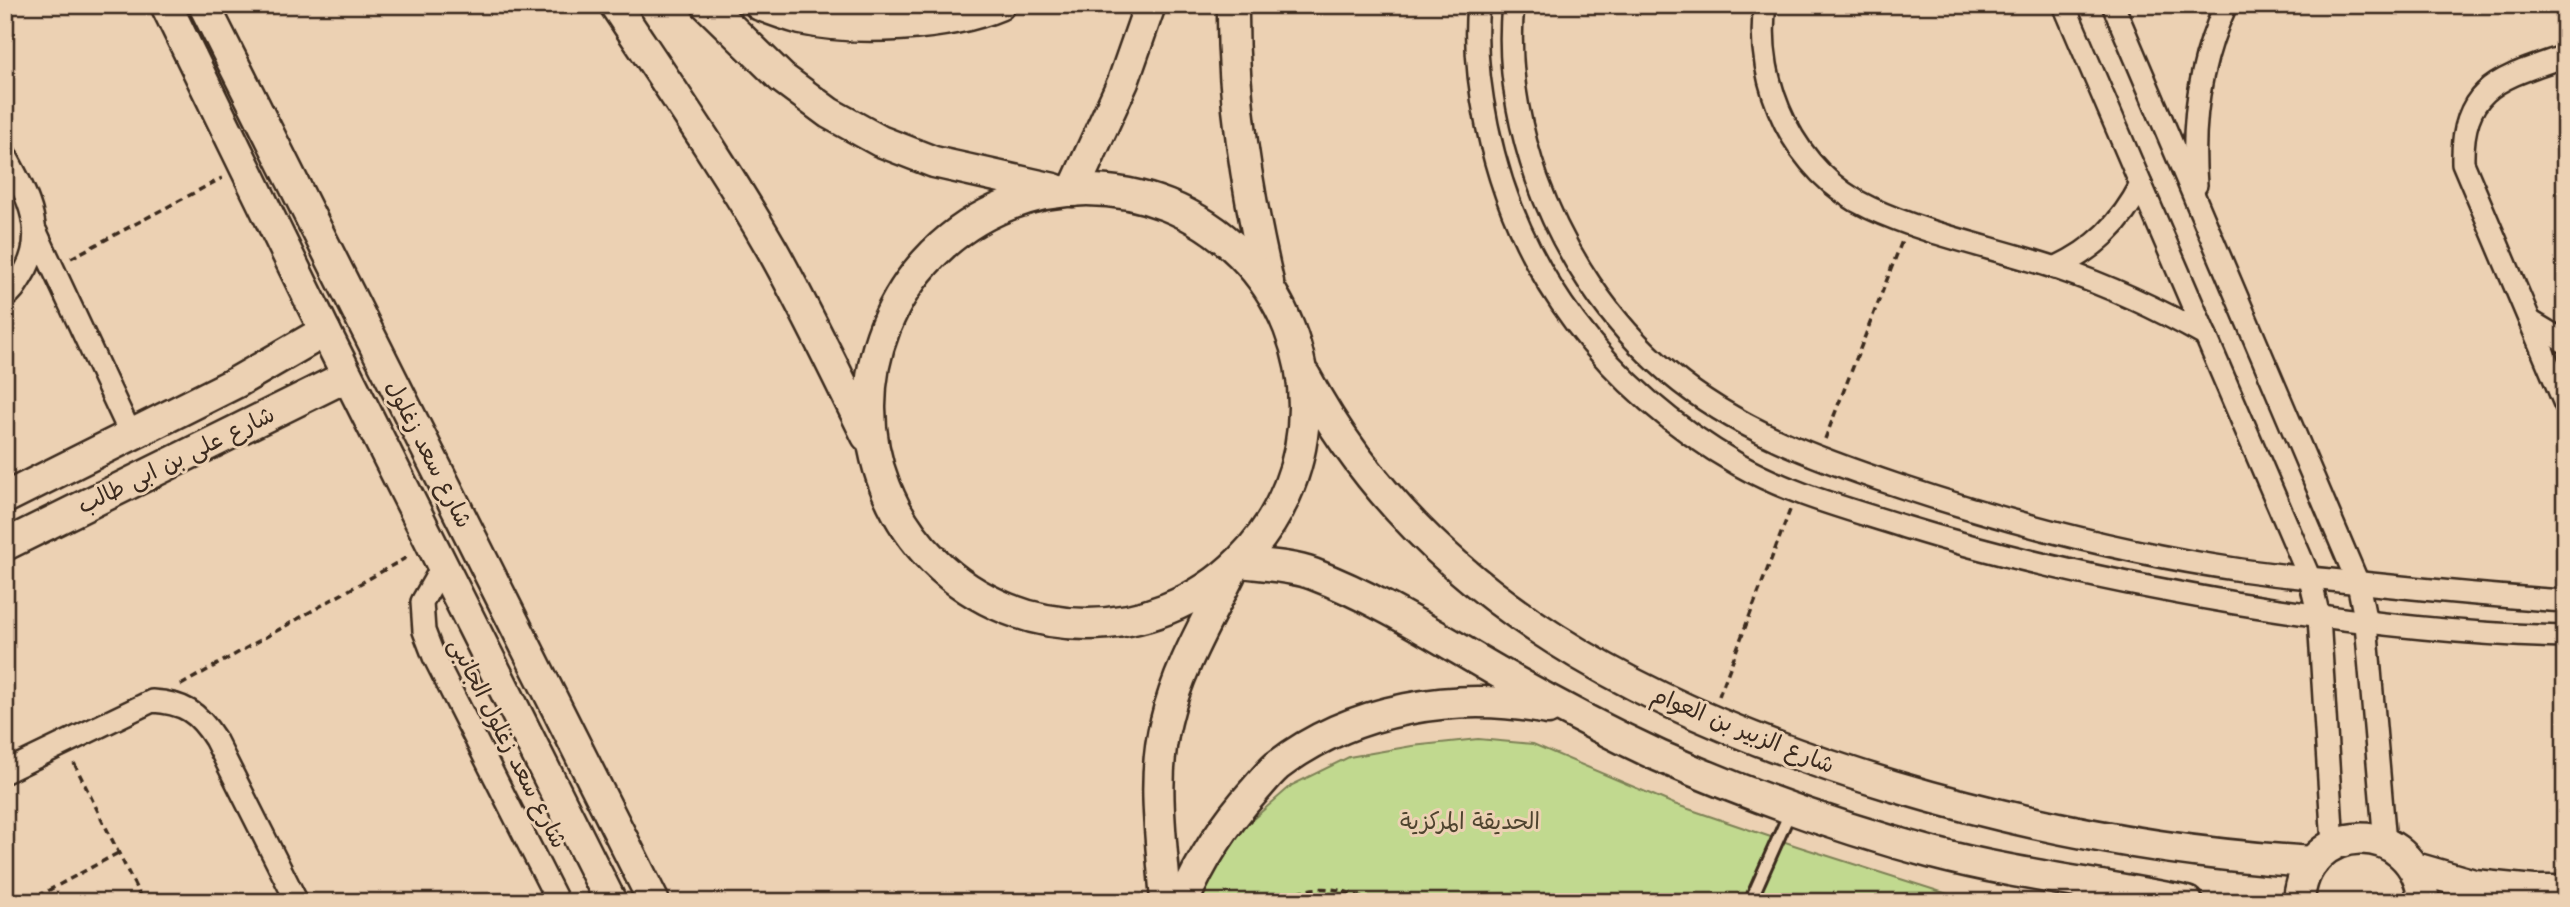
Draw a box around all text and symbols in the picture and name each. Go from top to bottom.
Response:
street label: شارع سعد زغلول [378,376,478,533]
street label: شارع على بن ابى طالب [73,401,280,521]
street label: شارع سعد زغلول الجانبى [441,633,573,854]
street label: شارع الزبير بن العوام [1646,681,1838,783]
park label: الحديقة المركزية [1400,808,1540,835]

